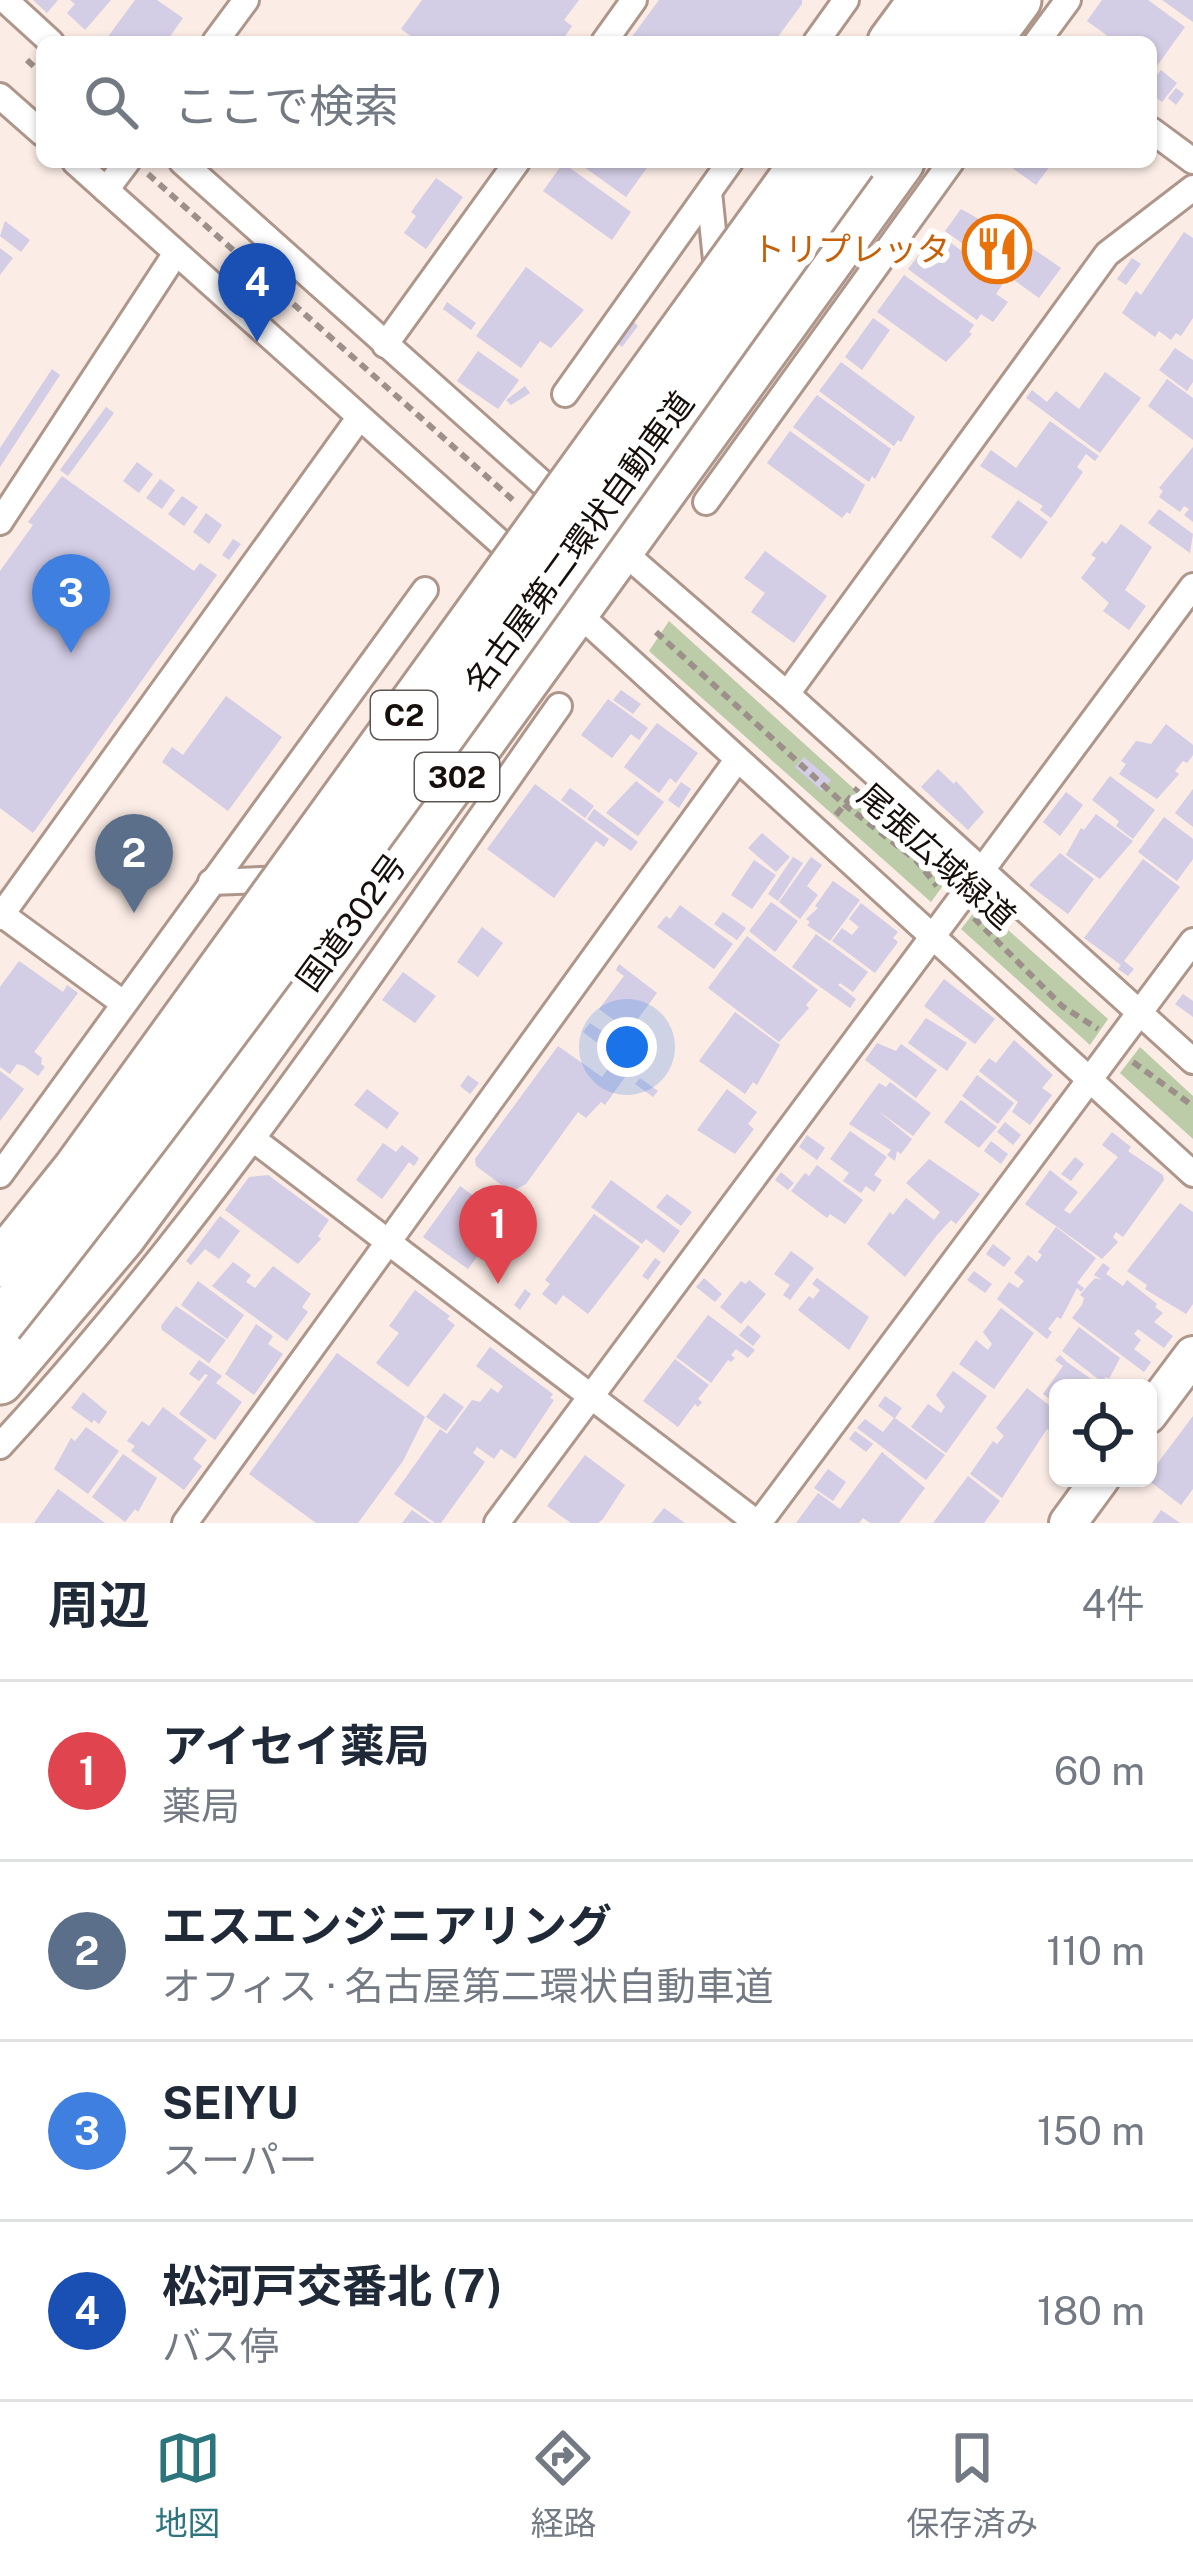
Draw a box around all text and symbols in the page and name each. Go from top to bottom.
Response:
search box [36,36,1157,168]
icon: search [78,69,144,135]
text: ここで検索 [174,79,399,132]
restaurant icon: トリプレッタ [962,214,1032,284]
place label: トリプレッタ [752,230,950,268]
pin: 4 [218,243,296,342]
street label: 名古屋第二環状自動車道 [457,384,701,700]
pin: 3 [32,554,110,653]
road number: C2 [371,691,437,739]
road number: 302 [415,753,499,801]
street label: 尾張広域緑道 [851,776,1023,936]
pin: 2 [95,814,173,913]
street label: 国道302号 [289,846,413,998]
your location [597,1017,657,1077]
pin: 1 [459,1185,537,1284]
map controls [1049,1379,1157,1487]
button: locate [1049,1379,1157,1487]
text: 周辺 [48,1575,150,1634]
text: 4件 [1081,1581,1145,1627]
text: アイセイ薬局 [162,1719,430,1772]
text: 1 [79,1748,95,1794]
text: 60 m [1054,1748,1145,1794]
text: 薬局 [162,1783,240,1829]
text: エスエンジニアリング [162,1899,612,1952]
text: 2 [75,1928,99,1974]
text: 110 m [1046,1928,1145,1974]
text: オフィス · 名古屋第二環状自動車道 [162,1963,774,2009]
text: SEIYU [162,2076,299,2129]
text: 3 [74,2108,100,2154]
text: 150 m [1037,2108,1145,2154]
text: スーパー [162,2137,318,2183]
text: 松河戸交番北 (7) [162,2259,503,2312]
text: 4 [74,2288,100,2334]
text: 180 m [1037,2288,1145,2334]
text: バス停 [162,2323,279,2369]
tab: 地図 [155,2425,221,2545]
tab: 経路 [530,2425,596,2545]
tab: 保存済み [906,2425,1038,2545]

